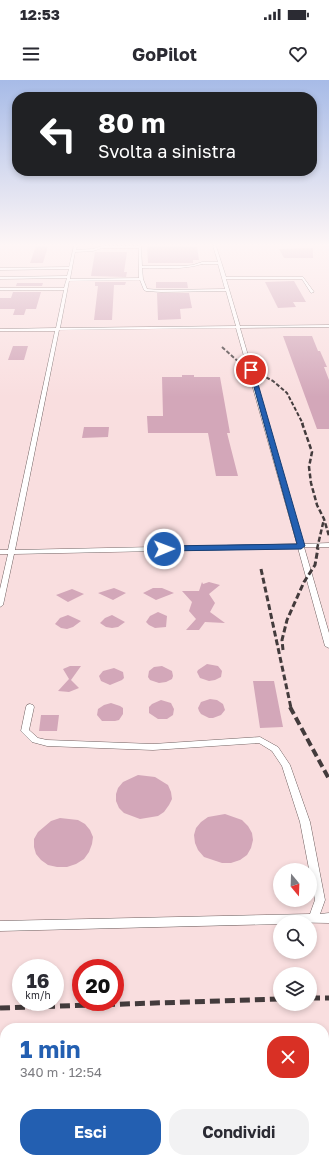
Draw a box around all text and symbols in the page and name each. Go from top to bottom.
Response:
text: 12:53 [20,5,60,23]
icon: menu [20,43,42,65]
text: GoPilot [132,43,197,65]
icon: heart [287,43,309,65]
text: 80 m [98,106,166,139]
icon: left [32,108,84,160]
text: Svolta a sinistra [98,140,236,162]
pin [234,353,268,387]
icon: arrive [240,359,262,381]
position arrow [143,528,185,570]
north arrow [273,863,317,907]
map controls [273,863,317,1011]
button: search [273,915,317,959]
speed limit sign: 20 [72,959,124,1011]
button: layers [273,967,317,1011]
text: 16 [26,968,49,992]
text: km/h [25,989,51,1001]
text: 1 min [20,1034,80,1063]
button: close [267,1036,309,1078]
text: 340 m · 12:54 [20,1064,102,1080]
button: Esci [20,1109,161,1155]
button: Condividi [169,1109,309,1155]

